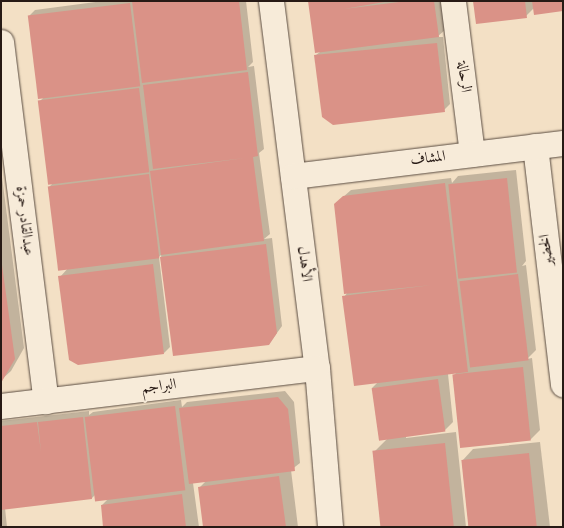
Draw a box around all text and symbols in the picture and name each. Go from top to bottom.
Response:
street label: الرحالة [452,60,474,94]
street label: المشاف [409,148,447,170]
street label: عبدالقادر حمزة [11,185,37,257]
street label: الخضير [536,233,558,267]
street label: الأهدل [293,245,315,283]
street label: البراجم [141,376,177,398]

